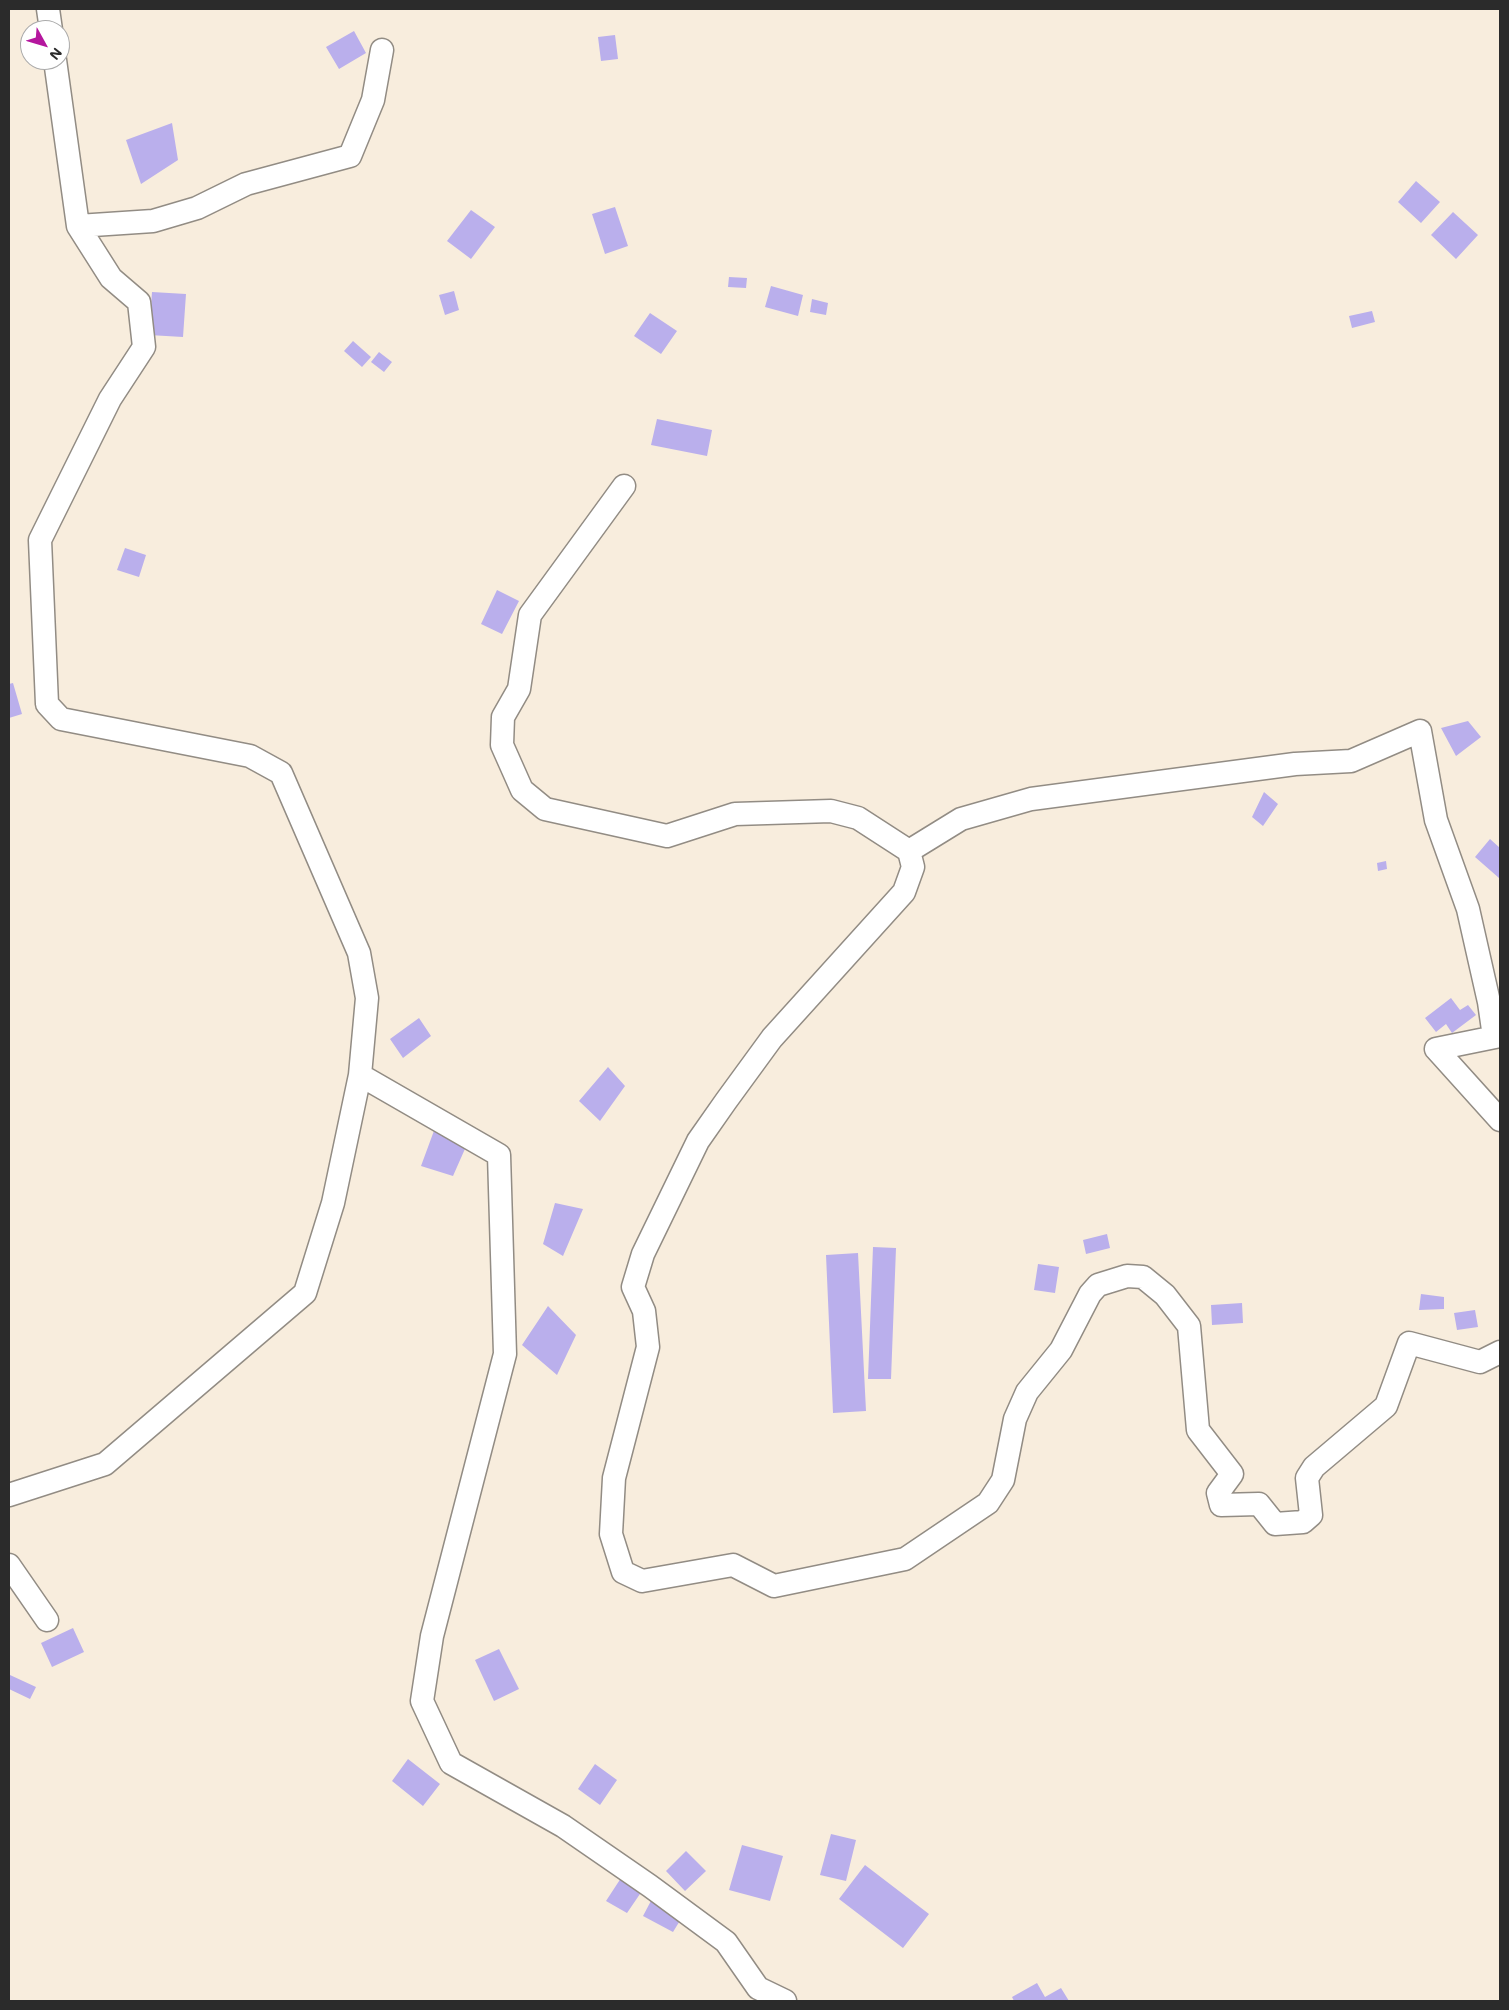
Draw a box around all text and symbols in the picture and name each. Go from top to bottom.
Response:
north arrow [20,20,70,70]
text: N [46,44,67,64]

